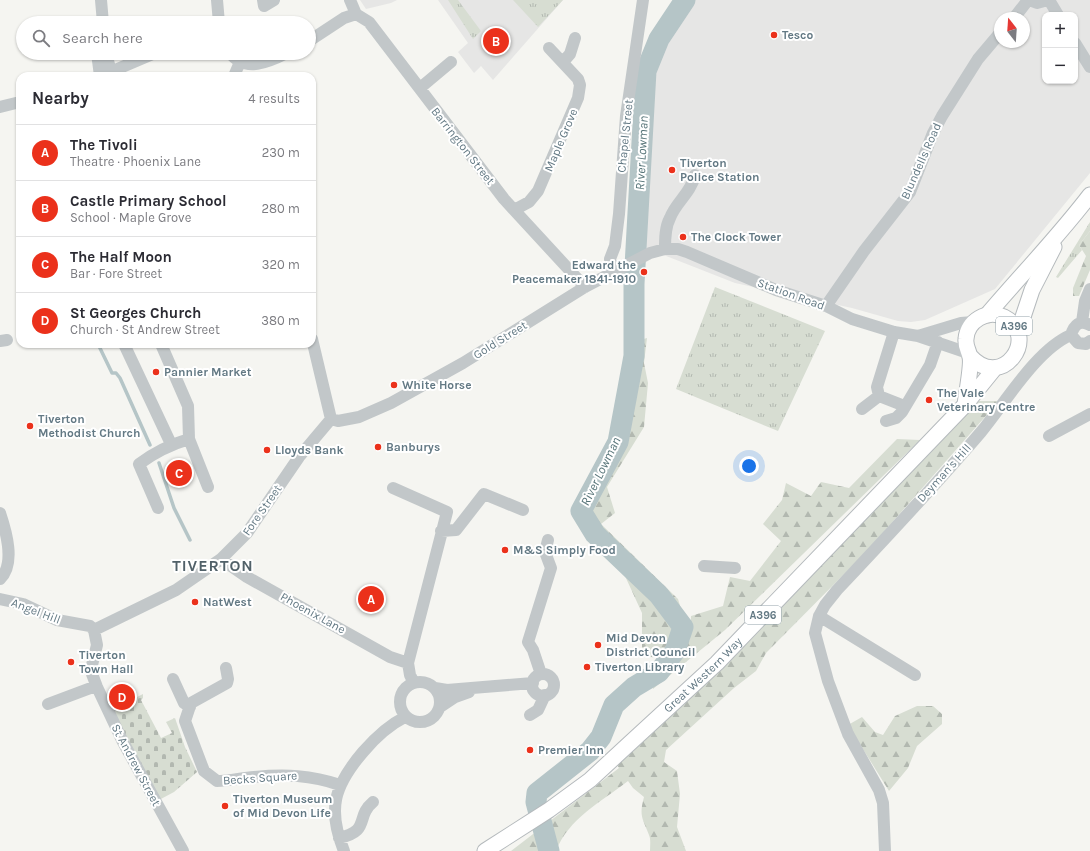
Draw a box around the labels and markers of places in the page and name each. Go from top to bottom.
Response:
pin: B [483,26,509,56]
place label: Tesco [782,28,813,42]
marker: Tesco [769,30,779,40]
place label: Tiverton Police Station [680,156,759,184]
marker: Tiverton Police Station [667,165,677,175]
place label: The Clock Tower [691,230,781,244]
marker: The Clock Tower [678,232,688,242]
place label: Edward the Peacemaker 1841-1910 [512,258,636,286]
marker: Edward the Peacemaker 1841-1910 [639,267,649,277]
place label: Pannier Market [164,365,252,379]
marker: Pannier Market [151,367,161,377]
place label: White Horse [402,378,472,392]
marker: White Horse [389,380,399,390]
place label: The Vale Veterinary Centre [937,386,1035,414]
marker: The Vale Veterinary Centre [924,395,934,405]
place label: Tiverton Methodist Church [38,412,140,440]
marker: Tiverton Methodist Church [25,421,35,431]
place label: Banburys [386,440,440,454]
marker: Banburys [373,442,383,452]
place label: Lloyds Bank [275,443,344,457]
marker: Lloyds Bank [262,445,272,455]
pin: C [166,458,192,488]
place label: M&S Simply Food [513,543,616,557]
marker: M&S Simply Food [500,545,510,555]
pin: A [358,584,384,614]
place label: NatWest [203,595,252,609]
marker: NatWest [190,597,200,607]
place label: Mid Devon District Council [606,631,695,659]
marker: Mid Devon District Council [593,640,603,650]
place label: Tiverton Town Hall [79,648,133,676]
marker: Tiverton Town Hall [66,657,76,667]
place label: Tiverton Library [595,660,684,674]
marker: Tiverton Library [582,662,592,672]
pin: D [109,682,135,712]
place label: Premier Inn [538,743,604,757]
marker: Premier Inn [525,745,535,755]
place label: Tiverton Museum of Mid Devon Life [233,792,332,820]
marker: Tiverton Museum of Mid Devon Life [220,801,230,811]

